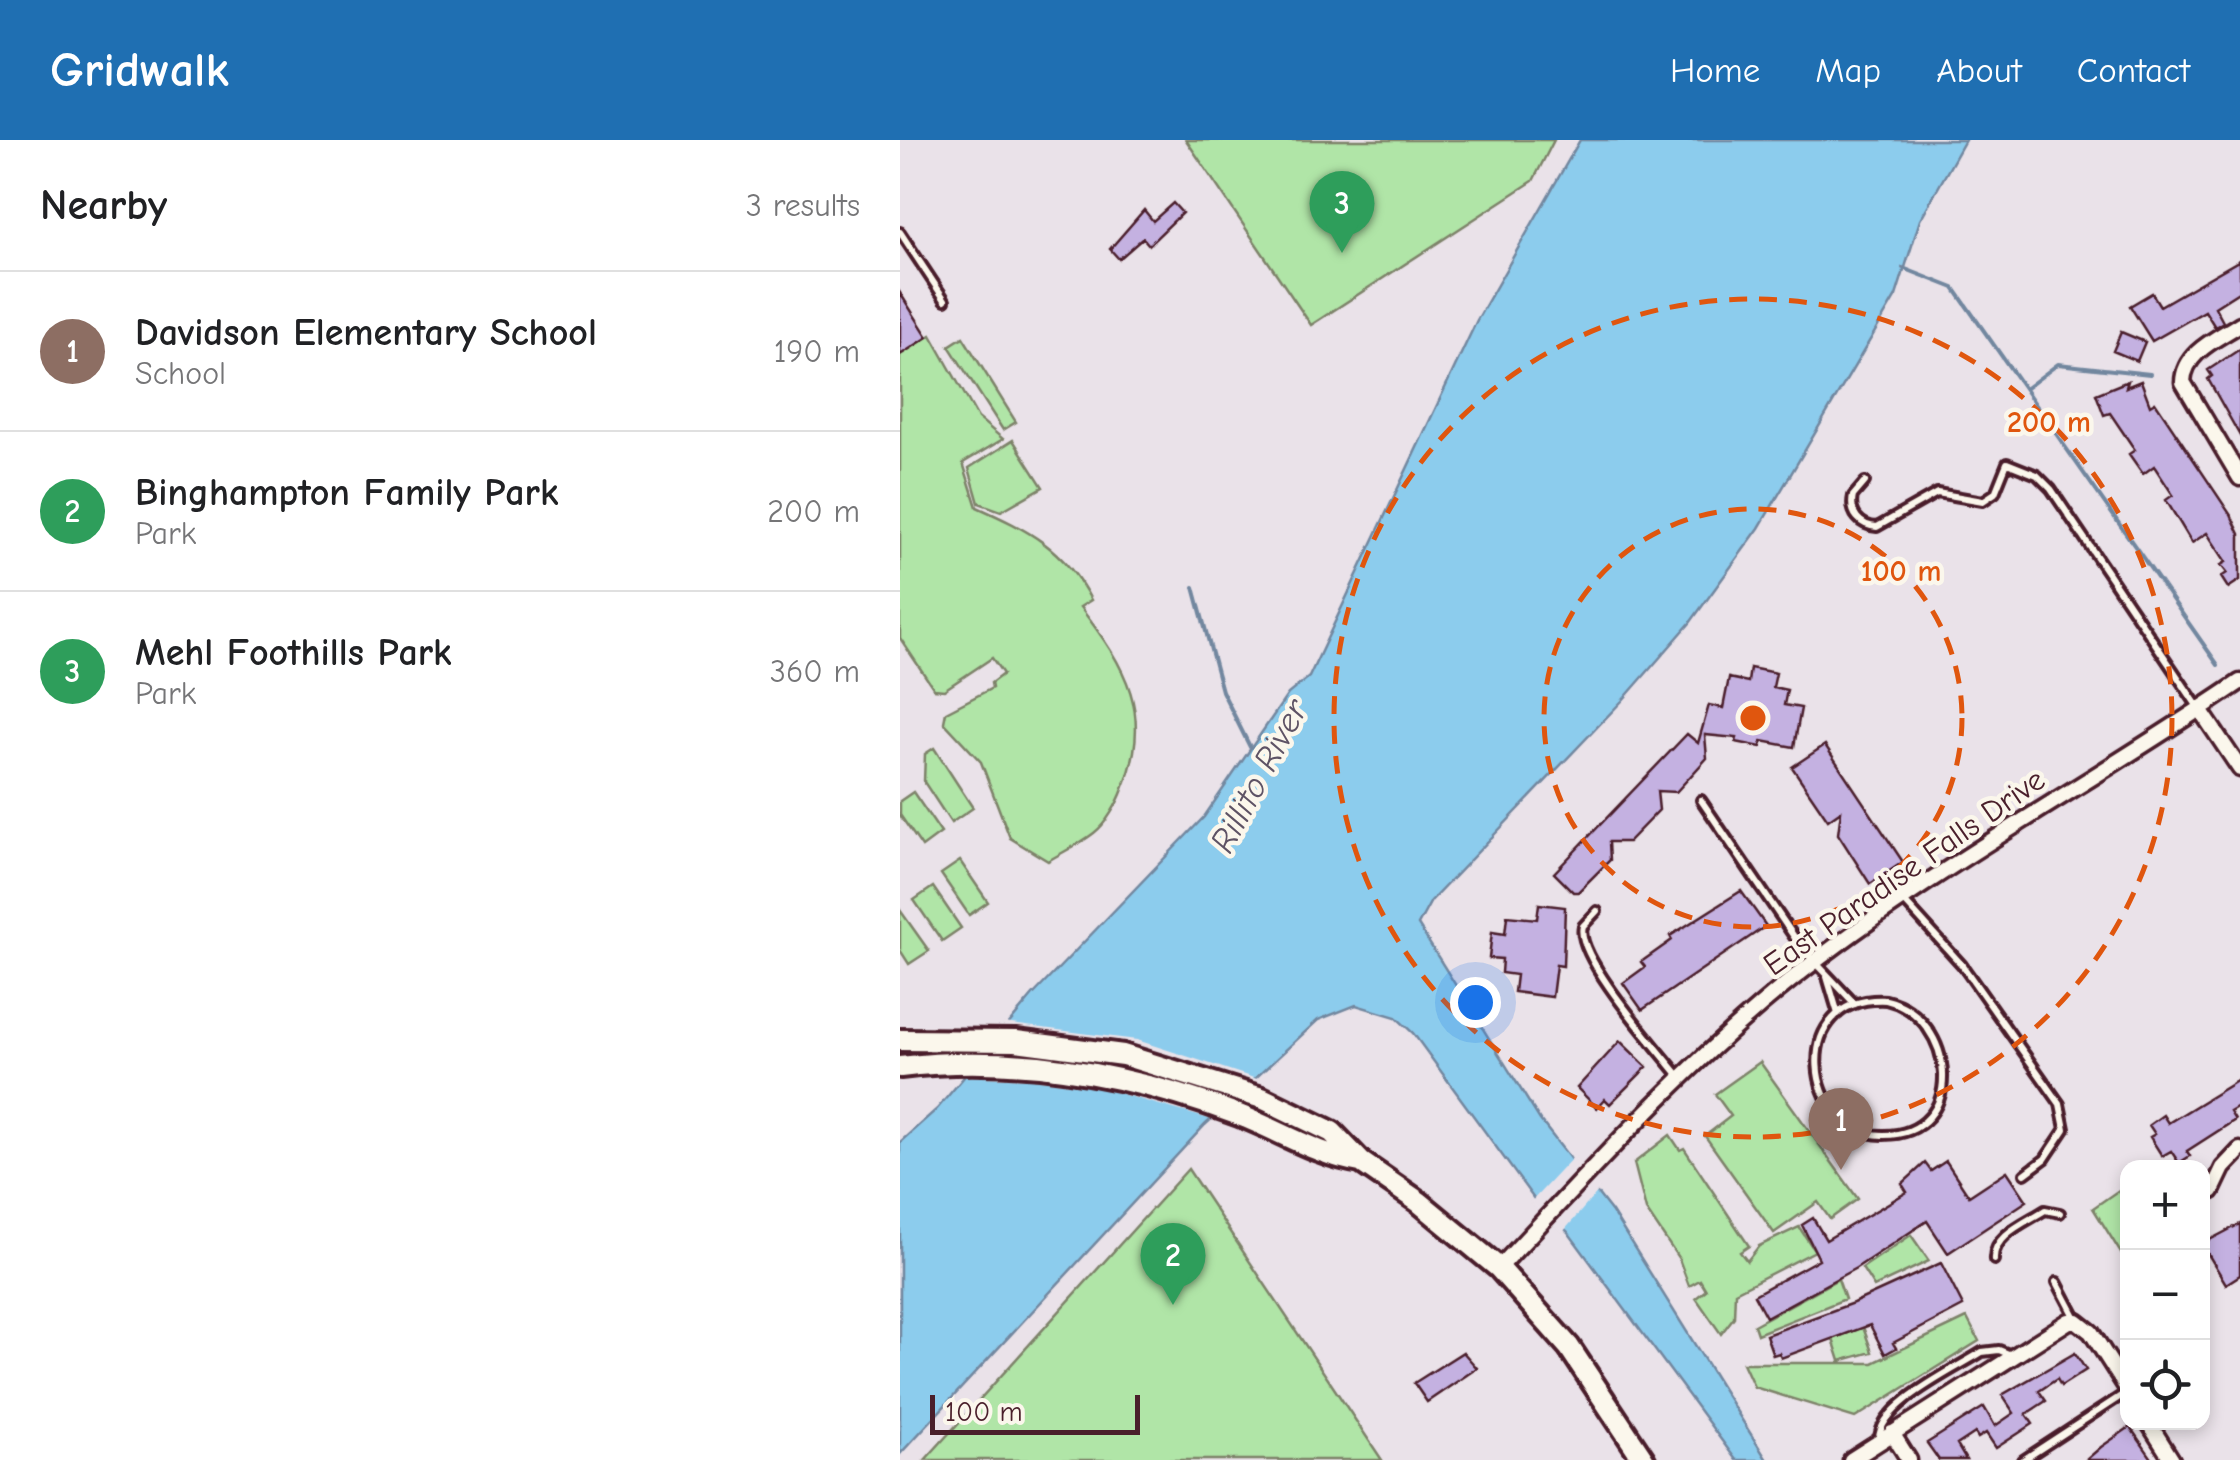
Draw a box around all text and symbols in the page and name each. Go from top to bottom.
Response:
text: Gridwalk [50,43,229,98]
text: Home [1670,50,1760,91]
text: Map [1815,50,1881,91]
text: About [1936,50,2022,91]
text: Contact [2077,50,2190,91]
pin: 3 [1310,171,1374,253]
text: Nearby [40,181,167,230]
text: 3 results [746,187,860,224]
text: Davidson Elementary School [135,311,597,355]
text: 1 [66,333,79,370]
text: 190 m [774,333,860,370]
text: School [135,355,226,392]
text: 200 m [2007,405,2091,440]
text: Binghampton Family Park [135,471,558,515]
text: 2 [65,493,80,530]
text: 200 m [767,493,860,530]
text: Park [135,515,196,552]
text: 100 m [1861,554,1941,589]
text: Mehl Foothills Park [135,631,452,675]
text: 3 [65,653,80,690]
text: 360 m [770,653,860,690]
text: Park [135,675,196,712]
water label: Rillito River [1202,691,1317,860]
centre of rings [1735,700,1771,736]
street label: East Paradise Falls Drive [1756,761,2052,983]
your location [1450,977,1501,1028]
pin: 1 [1808,1088,1874,1170]
map controls [2120,1160,2210,1430]
button: + [2120,1160,2210,1250]
pin: 2 [1140,1222,1206,1305]
button: − [2120,1250,2210,1340]
button: locate [2120,1340,2210,1430]
scale bar [930,1390,1140,1434]
text: 100 m [945,1396,1023,1428]

